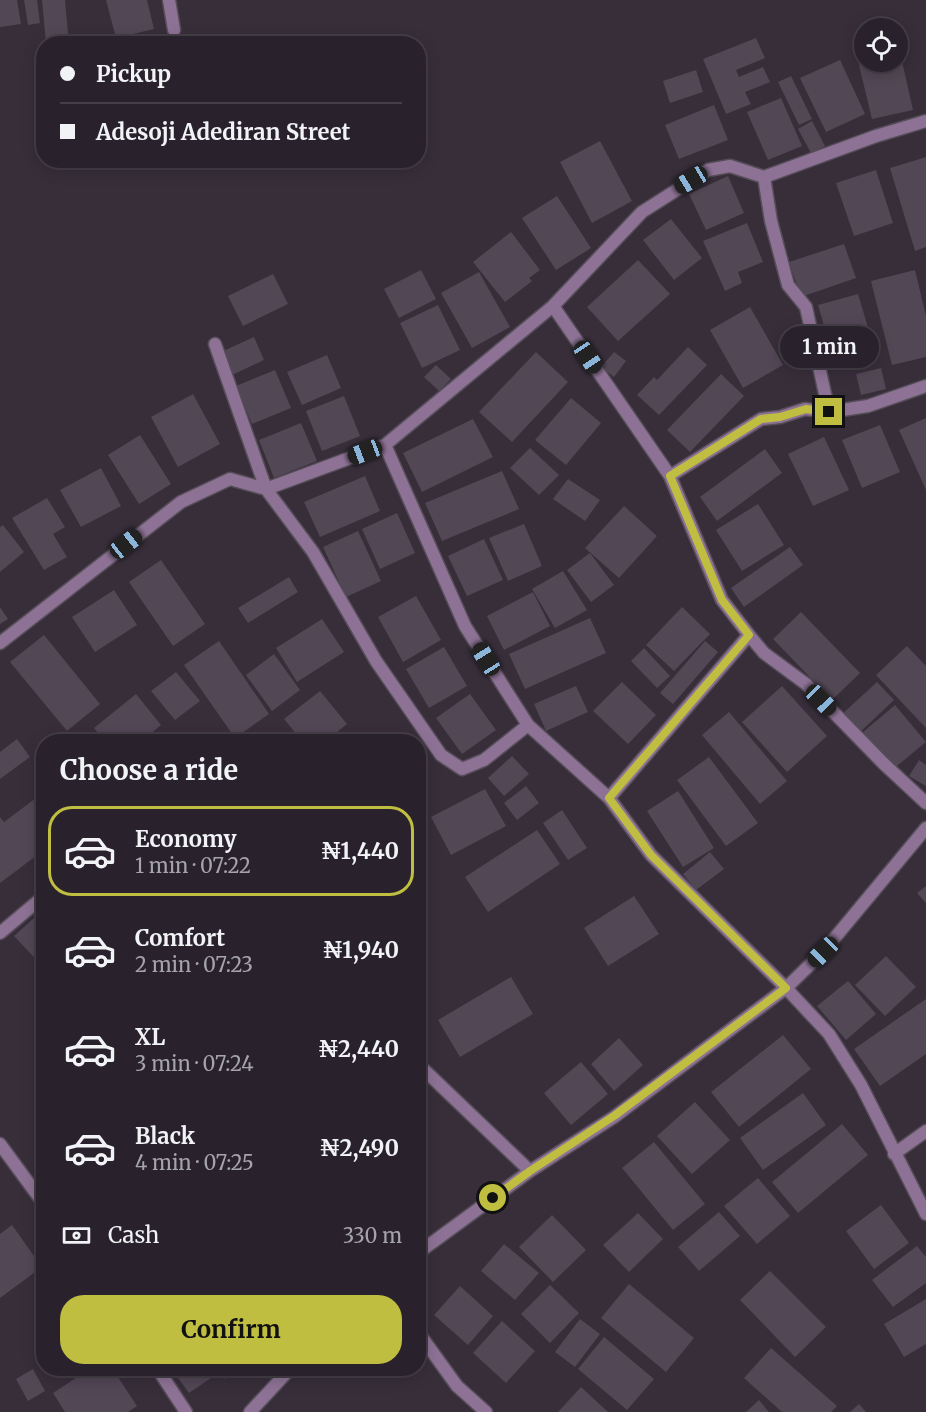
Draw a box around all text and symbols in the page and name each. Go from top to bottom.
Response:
map controls [854,18,908,72]
button: locate [854,18,908,72]
text: Pickup [96,60,171,88]
text: Adesoji Adediran Street [96,118,350,146]
car [671,163,711,197]
callout: 1 min [780,325,878,367]
text: 1 min [802,334,857,359]
car [570,337,606,377]
route end [815,398,842,425]
car [345,437,385,467]
car [106,526,146,562]
car [469,639,503,679]
car [802,681,840,719]
text: Choose a ride [60,753,238,787]
icon: car [63,824,117,878]
text: Economy [135,825,236,853]
text: ₦1,440 [320,837,399,865]
text: 1 min · 07:22 [135,853,251,878]
icon: car [63,923,117,977]
text: Comfort [135,924,225,952]
car [804,933,842,971]
text: ₦1,940 [322,936,399,964]
text: 2 min · 07:23 [135,952,253,977]
icon: car [63,1022,117,1076]
text: XL [135,1023,165,1051]
text: ₦2,440 [318,1035,399,1063]
text: 3 min · 07:24 [135,1051,254,1076]
icon: car [63,1121,117,1175]
text: Black [135,1122,195,1150]
text: ₦2,490 [319,1134,399,1162]
text: 4 min · 07:25 [135,1150,254,1175]
route start [479,1184,506,1211]
icon: cash [60,1219,93,1252]
text: Cash [108,1221,159,1249]
text: 330 m [343,1223,402,1248]
button: Confirm [60,1295,402,1364]

